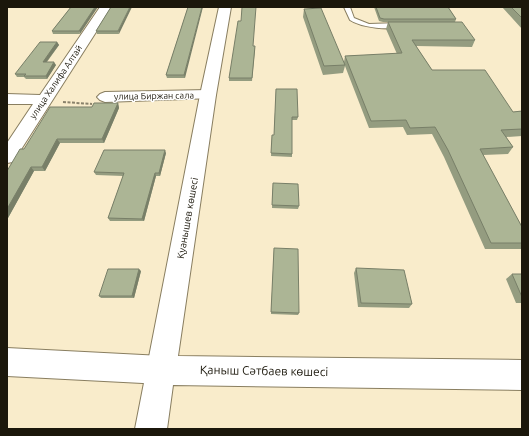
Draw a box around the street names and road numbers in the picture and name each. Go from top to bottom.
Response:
street label: улица Халифа Алтай [28,43,84,121]
street label: улица Биржан сала [114,90,194,102]
street label: Қуанышев көшесі [175,177,200,260]
street label: Қаныш Сәтбаев көшесі [200,363,328,378]

